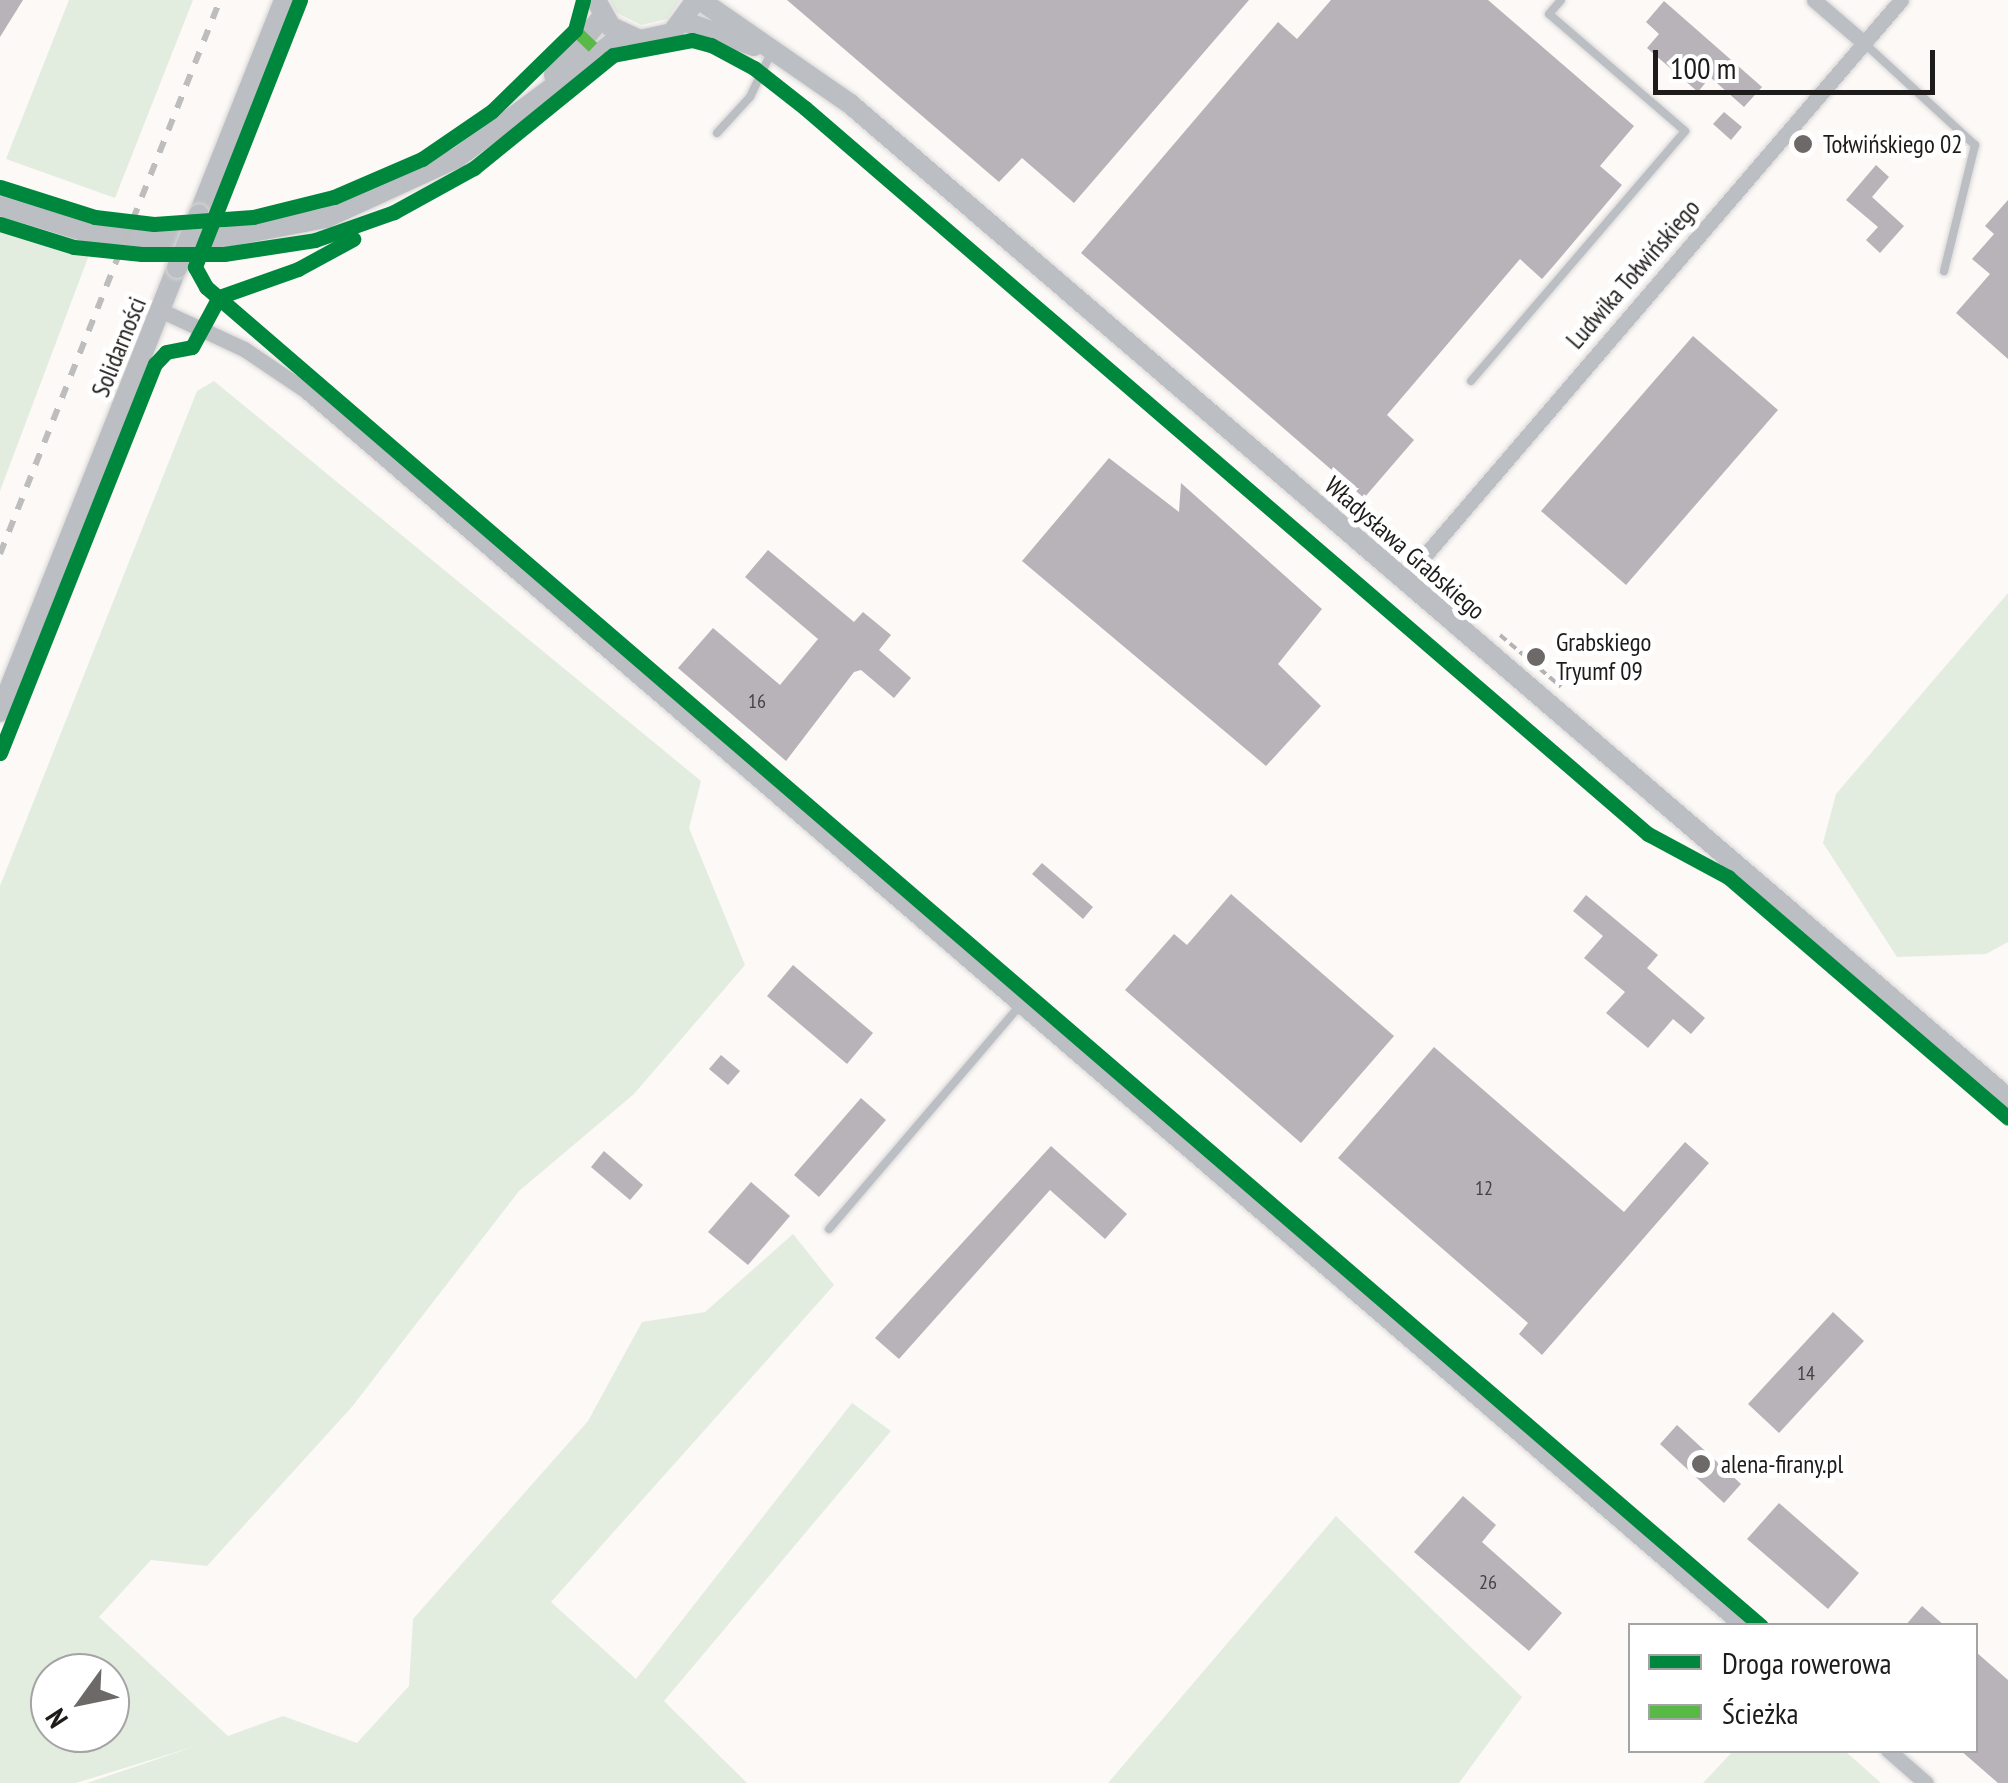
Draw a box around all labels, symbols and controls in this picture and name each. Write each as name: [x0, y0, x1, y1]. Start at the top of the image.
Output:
scale bar: [1658, 30, 1940, 92]
text: 100 m: [1670, 48, 1736, 87]
place label: Tołwińskiego 02: [1823, 129, 1962, 159]
marker: Tołwińskiego 02: [1792, 133, 1814, 155]
street label: Ludwika Tołwińskiego: [1560, 193, 1706, 355]
street label: Solidarności: [85, 293, 153, 401]
street label: Władysława Grabskiego: [1319, 470, 1491, 626]
place label: Grabskiego Tryumf 09: [1556, 628, 1651, 687]
marker: Grabskiego Tryumf 09: [1525, 646, 1547, 668]
house number: 16: [748, 689, 766, 713]
house number: 12: [1475, 1176, 1493, 1200]
house number: 14: [1797, 1361, 1815, 1385]
place label: alena-firany.pl: [1721, 1449, 1843, 1479]
marker: alena-firany.pl: [1690, 1453, 1712, 1475]
house number: 26: [1479, 1570, 1497, 1594]
legend: [1628, 1623, 1978, 1753]
text: Droga rowerowa: [1722, 1643, 1892, 1682]
north arrow: [30, 1653, 130, 1753]
text: Ścieżka: [1722, 1693, 1799, 1732]
text: N: [36, 1702, 76, 1735]

